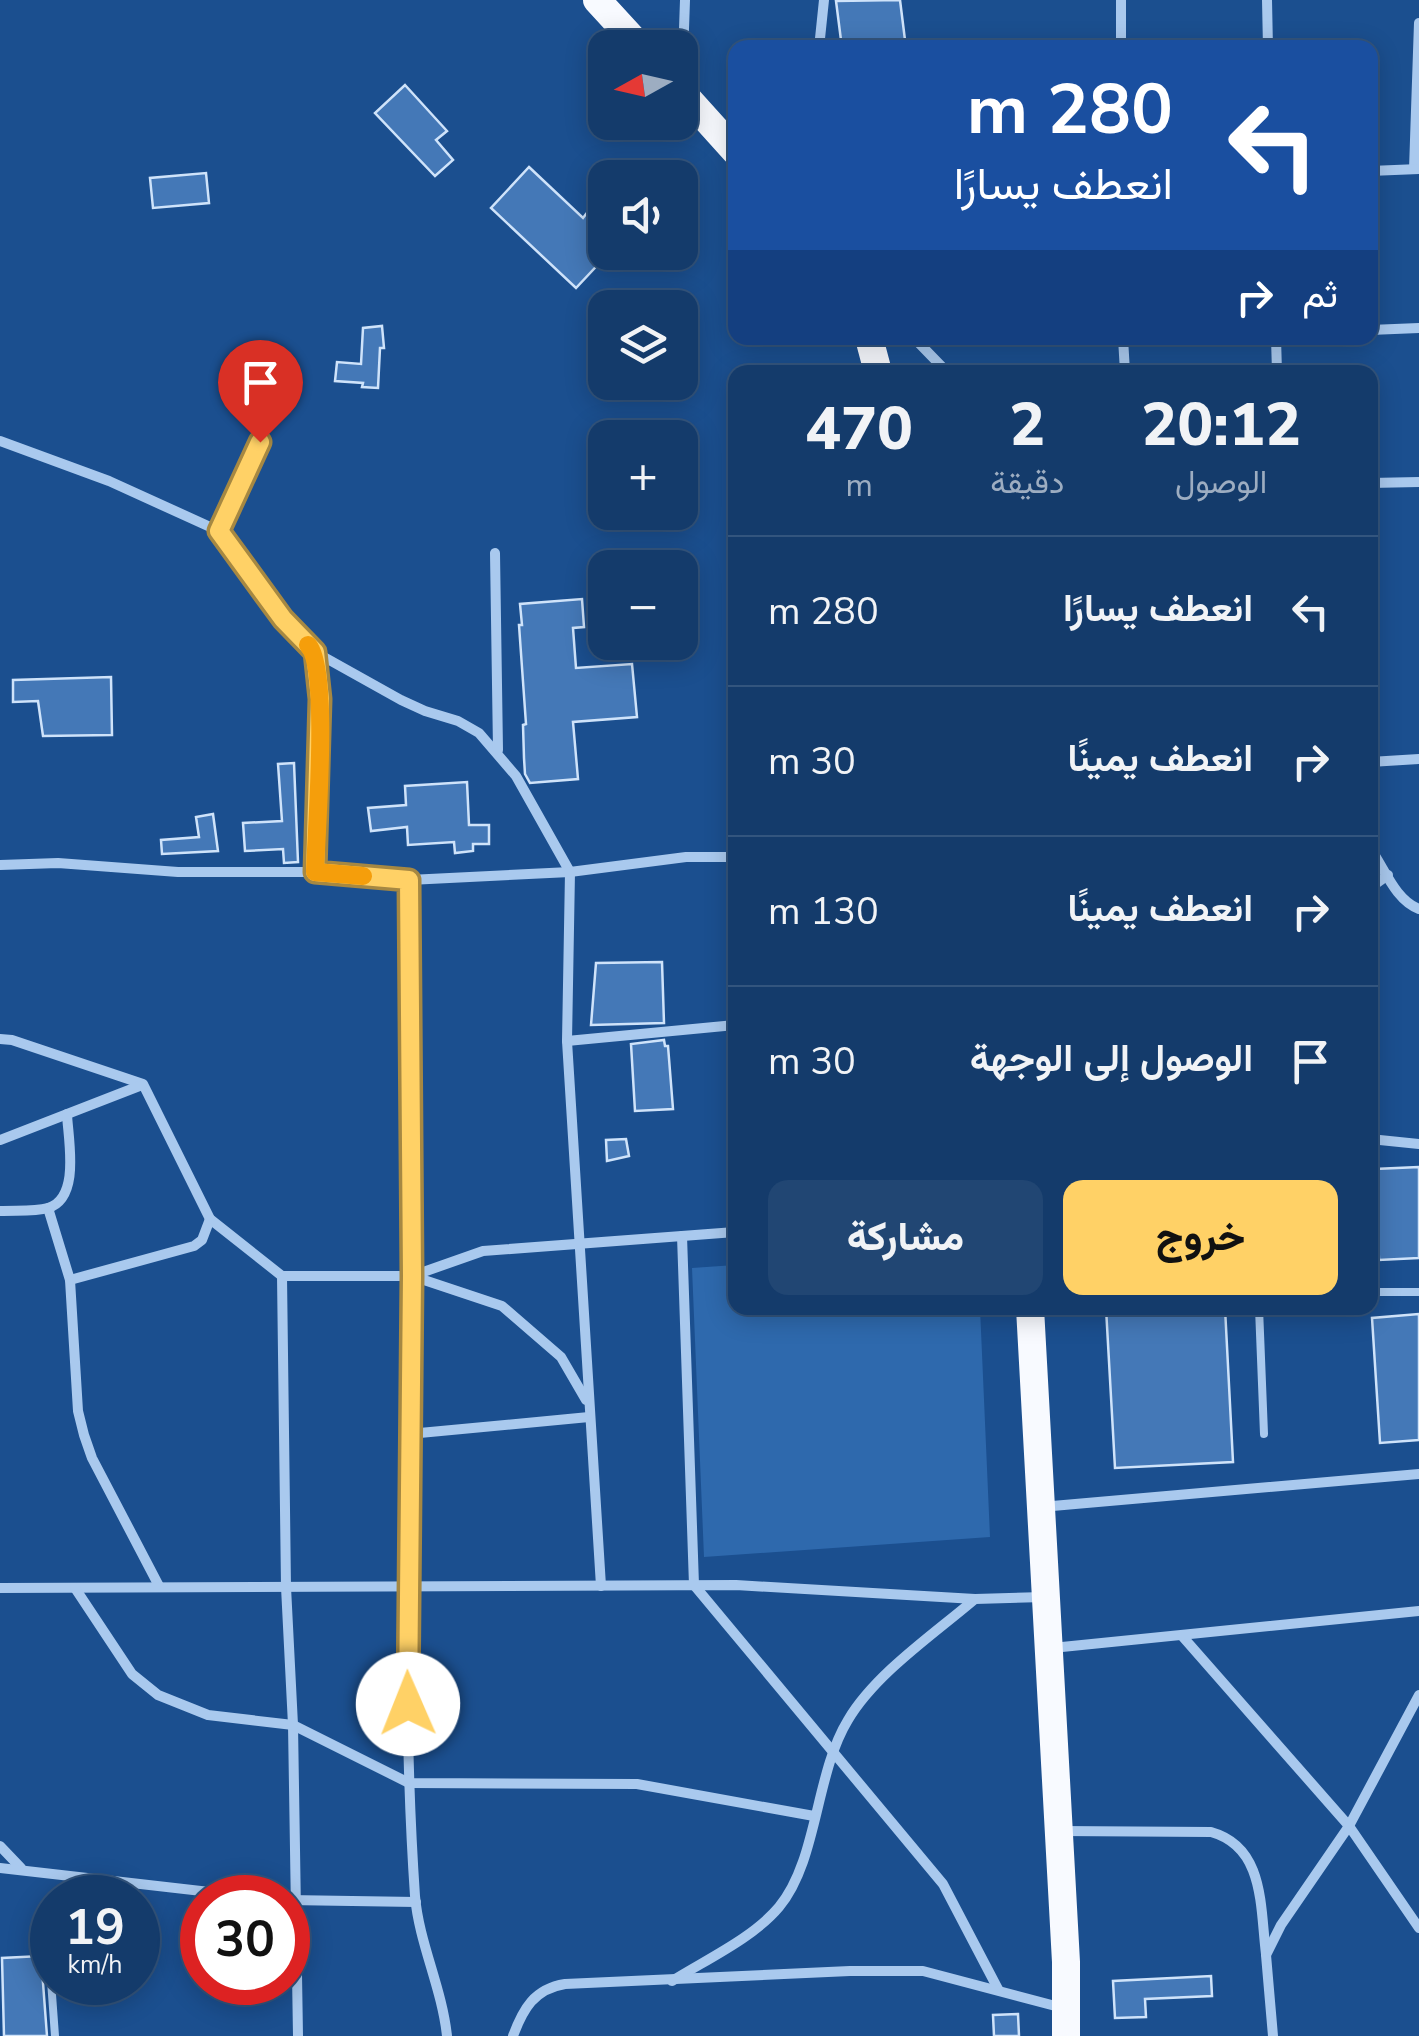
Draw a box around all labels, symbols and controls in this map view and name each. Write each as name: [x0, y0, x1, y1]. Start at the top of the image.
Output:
north arrow: [588, 30, 698, 140]
map controls: [588, 30, 698, 660]
text: 280 m: [967, 62, 1173, 158]
icon: left: [1208, 80, 1338, 210]
text: انعطف يسارًا: [954, 154, 1173, 215]
button: sound: [588, 160, 698, 270]
text: ثم: [1302, 269, 1338, 320]
icon: right: [1227, 270, 1282, 325]
button: layers: [588, 290, 698, 400]
pin: [218, 340, 303, 443]
icon: arrive: [233, 355, 288, 410]
text: 2: [1009, 384, 1045, 466]
text: 20:12: [1141, 384, 1301, 466]
text: 470: [805, 388, 913, 470]
button: +: [588, 420, 698, 530]
text: دقيقة: [990, 461, 1064, 504]
text: الوصول: [1175, 461, 1267, 504]
text: m: [845, 464, 873, 507]
button: −: [588, 550, 698, 660]
text: انعطف يسارًا: [1063, 583, 1253, 634]
icon: left: [1283, 584, 1338, 639]
text: 280 m: [768, 586, 879, 637]
text: انعطف يمينًا: [1068, 733, 1253, 784]
icon: right: [1283, 734, 1338, 789]
text: 30 m: [768, 736, 856, 787]
text: انعطف يمينًا: [1068, 883, 1253, 934]
icon: right: [1283, 884, 1338, 939]
text: 130 m: [768, 886, 879, 937]
text: الوصول إلى الوجهة: [970, 1033, 1253, 1084]
icon: arrive: [1283, 1034, 1338, 1089]
text: 30 m: [768, 1036, 856, 1087]
button: مشاركة: [768, 1180, 1043, 1295]
button: خروج: [1063, 1180, 1338, 1295]
position arrow: [356, 1652, 460, 1756]
speed limit sign: 30: [180, 1875, 310, 2005]
text: 19: [65, 1893, 125, 1962]
text: km/h: [67, 1948, 123, 1982]

